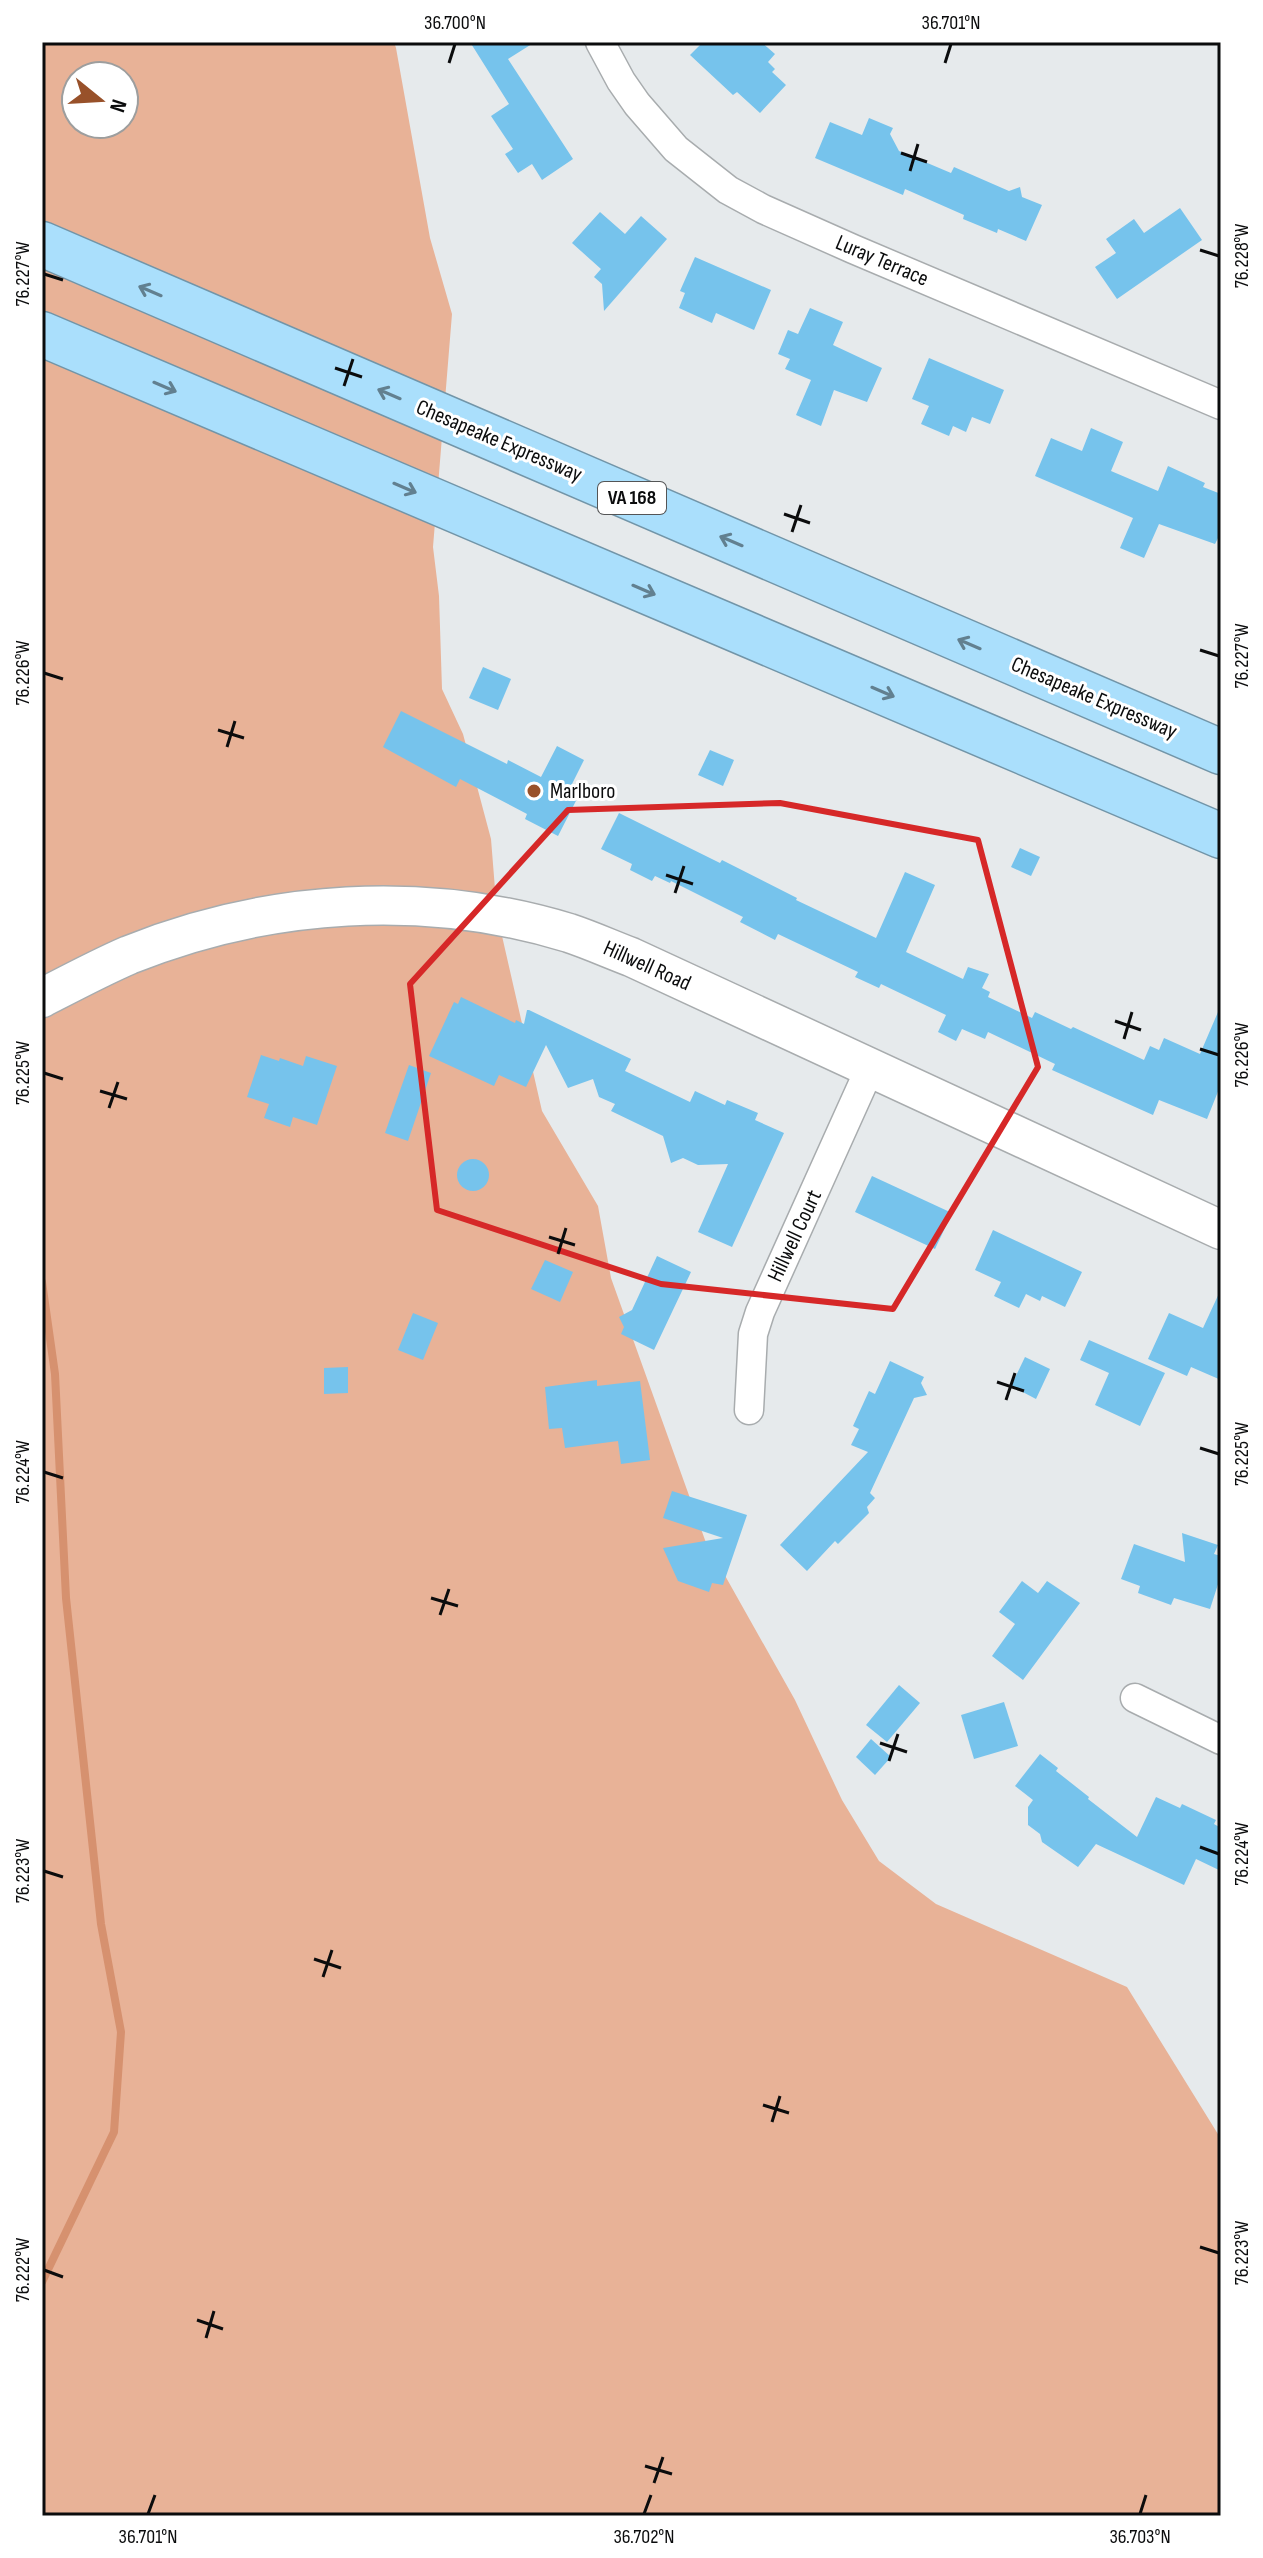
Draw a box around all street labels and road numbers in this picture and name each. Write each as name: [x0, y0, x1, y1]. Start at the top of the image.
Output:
street label: Luray Terrace: [832, 229, 932, 293]
street label: Chesapeake Expressway: [412, 394, 587, 488]
road number: VA 168: [598, 482, 666, 514]
street label: Chesapeake Expressway: [1007, 651, 1182, 745]
street label: Hillwell Road: [599, 935, 695, 997]
street label: Hillwell Court: [762, 1185, 828, 1286]

